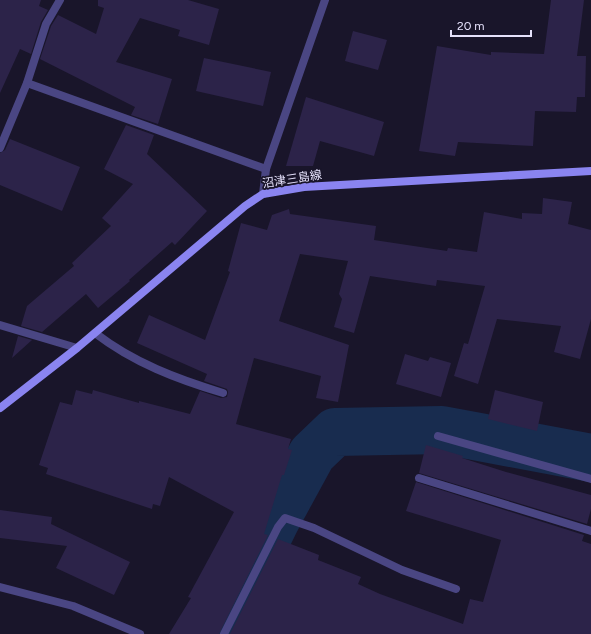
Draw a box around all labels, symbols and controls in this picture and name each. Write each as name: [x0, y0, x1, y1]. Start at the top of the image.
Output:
scale bar: [451, 12, 531, 38]
text: 20 m: [457, 19, 485, 33]
street label: 沼津三島線: [261, 167, 323, 191]

